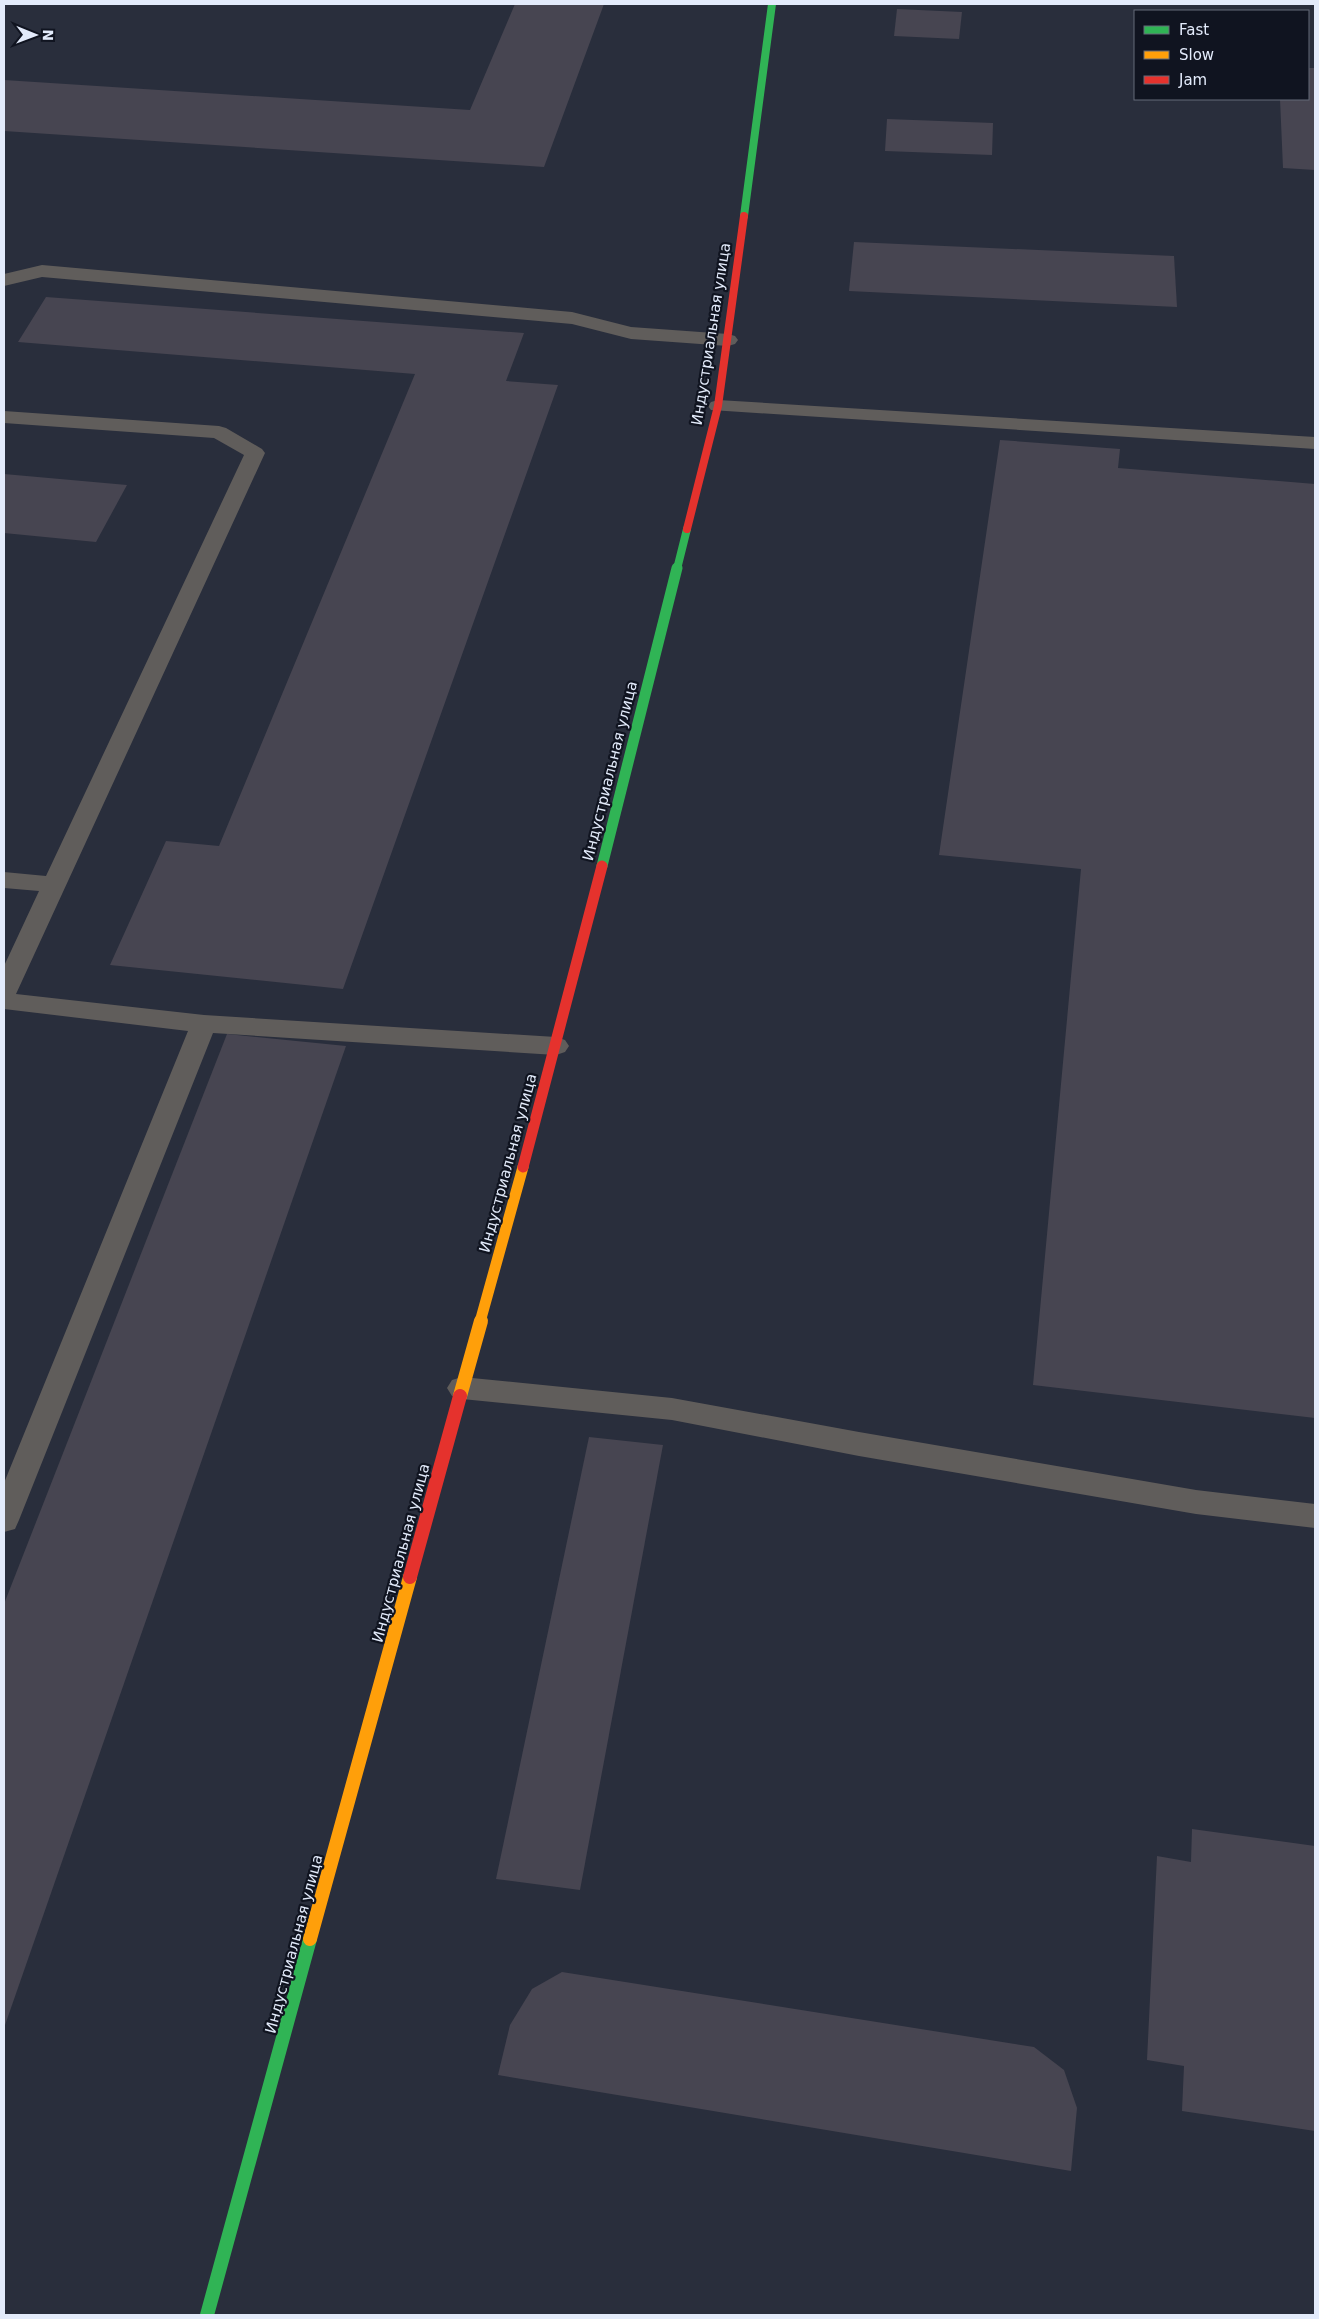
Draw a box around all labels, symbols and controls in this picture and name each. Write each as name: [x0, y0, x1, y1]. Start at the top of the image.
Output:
north arrow: [10, 10, 60, 60]
legend: [1134, 10, 1309, 100]
text: Fast: [1179, 21, 1209, 39]
text: N: [40, 29, 56, 41]
text: Slow: [1179, 46, 1214, 64]
text: Jam: [1178, 71, 1207, 89]
street label: Индустриальная улица: [688, 241, 734, 427]
street label: Индустриальная улица: [579, 679, 641, 863]
street label: Индустриальная улица: [475, 1072, 541, 1254]
street label: Индустриальная улица: [368, 1462, 434, 1644]
street label: Индустриальная улица: [261, 1853, 327, 2035]

